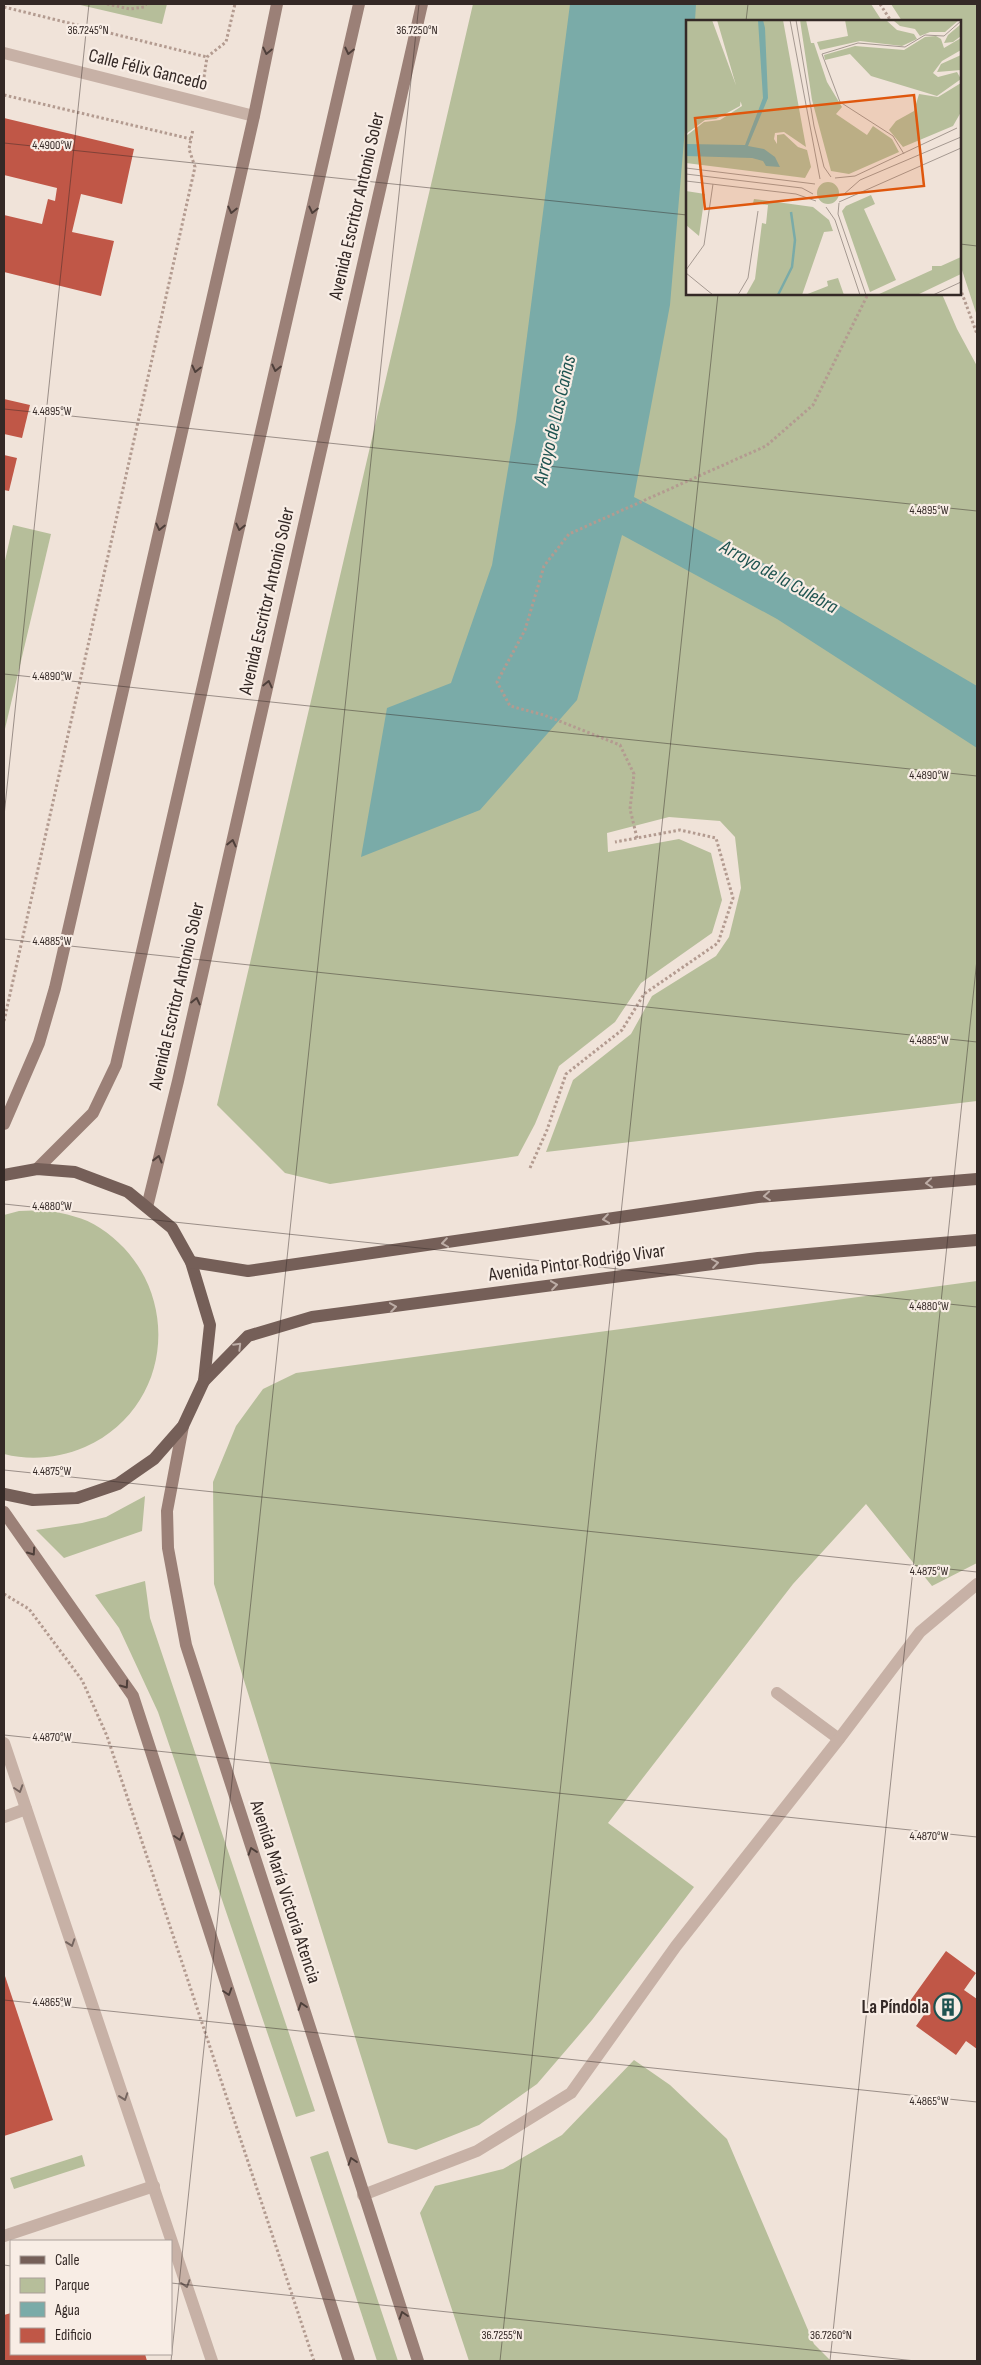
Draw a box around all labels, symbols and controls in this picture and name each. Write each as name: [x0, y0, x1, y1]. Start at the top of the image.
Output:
inset map: [686, 20, 961, 295]
text: 36.7245°N: [67, 23, 109, 38]
text: 36.7250°N: [396, 23, 438, 38]
street label: Calle Félix Gancedo: [86, 44, 210, 96]
one-way arrow: [263, 47, 273, 56]
one-way arrow: [344, 47, 355, 56]
street label: Avenida Escritor Antonio Soler: [324, 110, 390, 303]
text: 4.4900°W: [32, 138, 72, 153]
one-way arrow: [308, 205, 318, 214]
one-way arrow: [227, 206, 238, 215]
water label: Arroyo de Las Cañas: [528, 353, 582, 488]
one-way arrow: [191, 364, 202, 373]
one-way arrow: [271, 364, 282, 373]
text: 4.4895°W: [32, 404, 72, 419]
text: 4.4895°W: [909, 503, 949, 518]
street label: Avenida Escritor Antonio Soler: [234, 505, 300, 698]
one-way arrow: [235, 522, 246, 531]
one-way arrow: [155, 523, 166, 531]
water label: Arroyo de la Culebra: [715, 534, 842, 619]
text: 4.4890°W: [32, 669, 72, 684]
one-way arrow: [262, 680, 273, 689]
text: 4.4890°W: [909, 768, 949, 783]
one-way arrow: [226, 838, 237, 847]
street label: Avenida Escritor Antonio Soler: [144, 900, 210, 1093]
text: 4.4885°W: [32, 934, 72, 949]
one-way arrow: [190, 997, 201, 1006]
text: 4.4885°W: [909, 1033, 949, 1048]
one-way arrow: [152, 1155, 163, 1164]
one-way arrow: [924, 1177, 932, 1188]
one-way arrow: [762, 1191, 770, 1202]
text: 4.4880°W: [32, 1199, 72, 1214]
one-way arrow: [602, 1214, 610, 1224]
one-way arrow: [441, 1237, 449, 1248]
street label: Avenida Pintor Rodrigo Vivar: [486, 1239, 667, 1287]
one-way arrow: [711, 1259, 720, 1269]
one-way arrow: [551, 1280, 559, 1291]
text: 4.4880°W: [909, 1299, 949, 1314]
one-way arrow: [389, 1302, 398, 1312]
one-way arrow: [233, 1343, 242, 1352]
text: 4.4875°W: [33, 1464, 71, 1479]
one-way arrow: [26, 1546, 35, 1555]
text: 4.4875°W: [910, 1564, 948, 1579]
one-way arrow: [119, 1679, 128, 1688]
text: 4.4870°W: [32, 1730, 72, 1745]
one-way arrow: [14, 1785, 24, 1793]
street label: Avenida María Victoria Atencia: [244, 1797, 325, 1986]
text: 4.4870°W: [909, 1829, 949, 1844]
one-way arrow: [173, 1833, 183, 1841]
one-way arrow: [248, 1848, 258, 1856]
one-way arrow: [66, 1938, 76, 1947]
one-way arrow: [223, 1987, 233, 1996]
building icon: La Píndola: [933, 1992, 963, 2022]
text: 4.4865°W: [32, 1995, 72, 2010]
place label: La Píndola: [862, 1996, 929, 2019]
one-way arrow: [298, 2002, 308, 2011]
one-way arrow: [118, 2092, 128, 2101]
text: 4.4865°W: [909, 2094, 949, 2109]
one-way arrow: [347, 2157, 357, 2165]
legend: [10, 2240, 172, 2355]
text: Calle: [55, 2251, 79, 2270]
text: Parque: [55, 2276, 90, 2295]
one-way arrow: [181, 2280, 191, 2288]
text: Agua: [54, 2301, 80, 2320]
one-way arrow: [398, 2311, 408, 2320]
text: Edificio: [55, 2326, 92, 2345]
text: 36.7255°N: [482, 2328, 522, 2343]
text: 36.7260°N: [810, 2328, 852, 2343]

